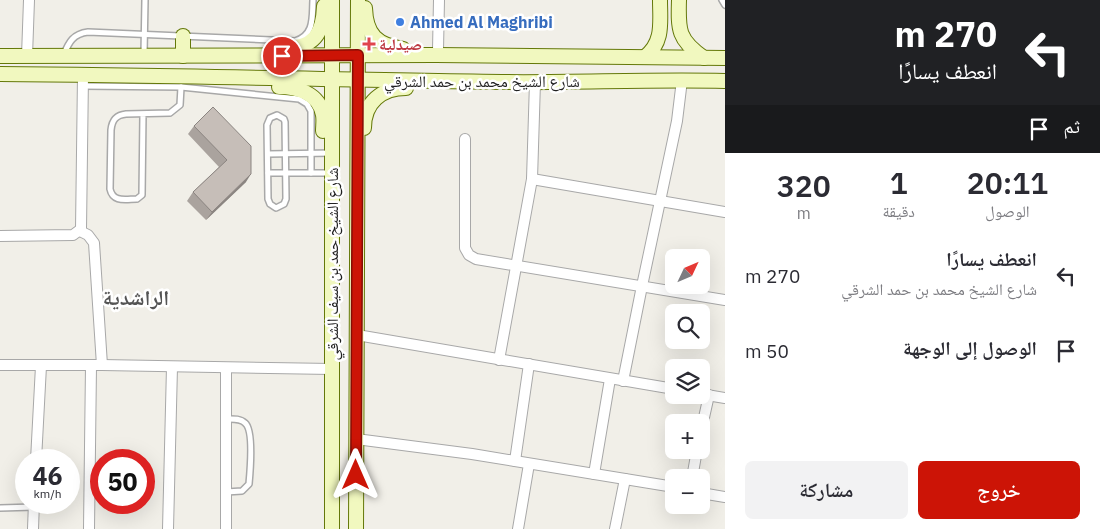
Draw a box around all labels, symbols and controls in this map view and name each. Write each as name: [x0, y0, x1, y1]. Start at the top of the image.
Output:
text: 270 m: [894, 11, 997, 57]
place label: Ahmed Al Maghribi: [410, 12, 553, 32]
marker: Ahmed Al Maghribi: [394, 16, 406, 28]
icon: left: [1015, 20, 1080, 85]
place label: صيدلية: [379, 34, 422, 54]
pin: [261, 35, 303, 77]
marker: صيدلية: [363, 38, 375, 50]
icon: arrive: [268, 42, 296, 70]
text: انعطف يسارًا: [898, 56, 997, 85]
street label: شارع الشيخ محمد بن حمد الشرقي: [384, 71, 580, 94]
text: ثم: [1063, 114, 1080, 138]
icon: arrive: [1025, 115, 1053, 143]
text: 1: [890, 163, 908, 202]
text: 20:11: [967, 163, 1048, 202]
text: 320: [777, 166, 831, 205]
street label: شارع الشيخ حمد بن سيف الشرقي: [322, 168, 345, 361]
text: دقيقة: [882, 201, 915, 221]
text: الوصول: [985, 201, 1030, 221]
text: m: [797, 203, 811, 223]
text: انعطف يسارًا: [946, 247, 1037, 271]
north arrow: [665, 249, 710, 294]
map controls: [665, 249, 710, 514]
icon: left: [1052, 262, 1080, 290]
text: 270 m: [745, 264, 800, 288]
text: شارع الشيخ محمد بن حمد الشرقي: [841, 279, 1037, 299]
district label: الراشدية: [103, 283, 169, 311]
button: search: [665, 304, 710, 349]
text: الوصول إلى الوجهة: [903, 336, 1037, 360]
icon: arrive: [1052, 337, 1080, 365]
text: 50 m: [745, 339, 789, 363]
button: layers: [665, 359, 710, 404]
button: +: [665, 414, 710, 459]
position arrow: [329, 448, 381, 500]
speed limit sign: 50: [90, 449, 155, 514]
text: 46: [32, 459, 63, 492]
button: مشاركة: [745, 461, 908, 519]
button: خروج: [918, 461, 1080, 519]
button: −: [665, 469, 710, 514]
text: km/h: [33, 486, 62, 501]

